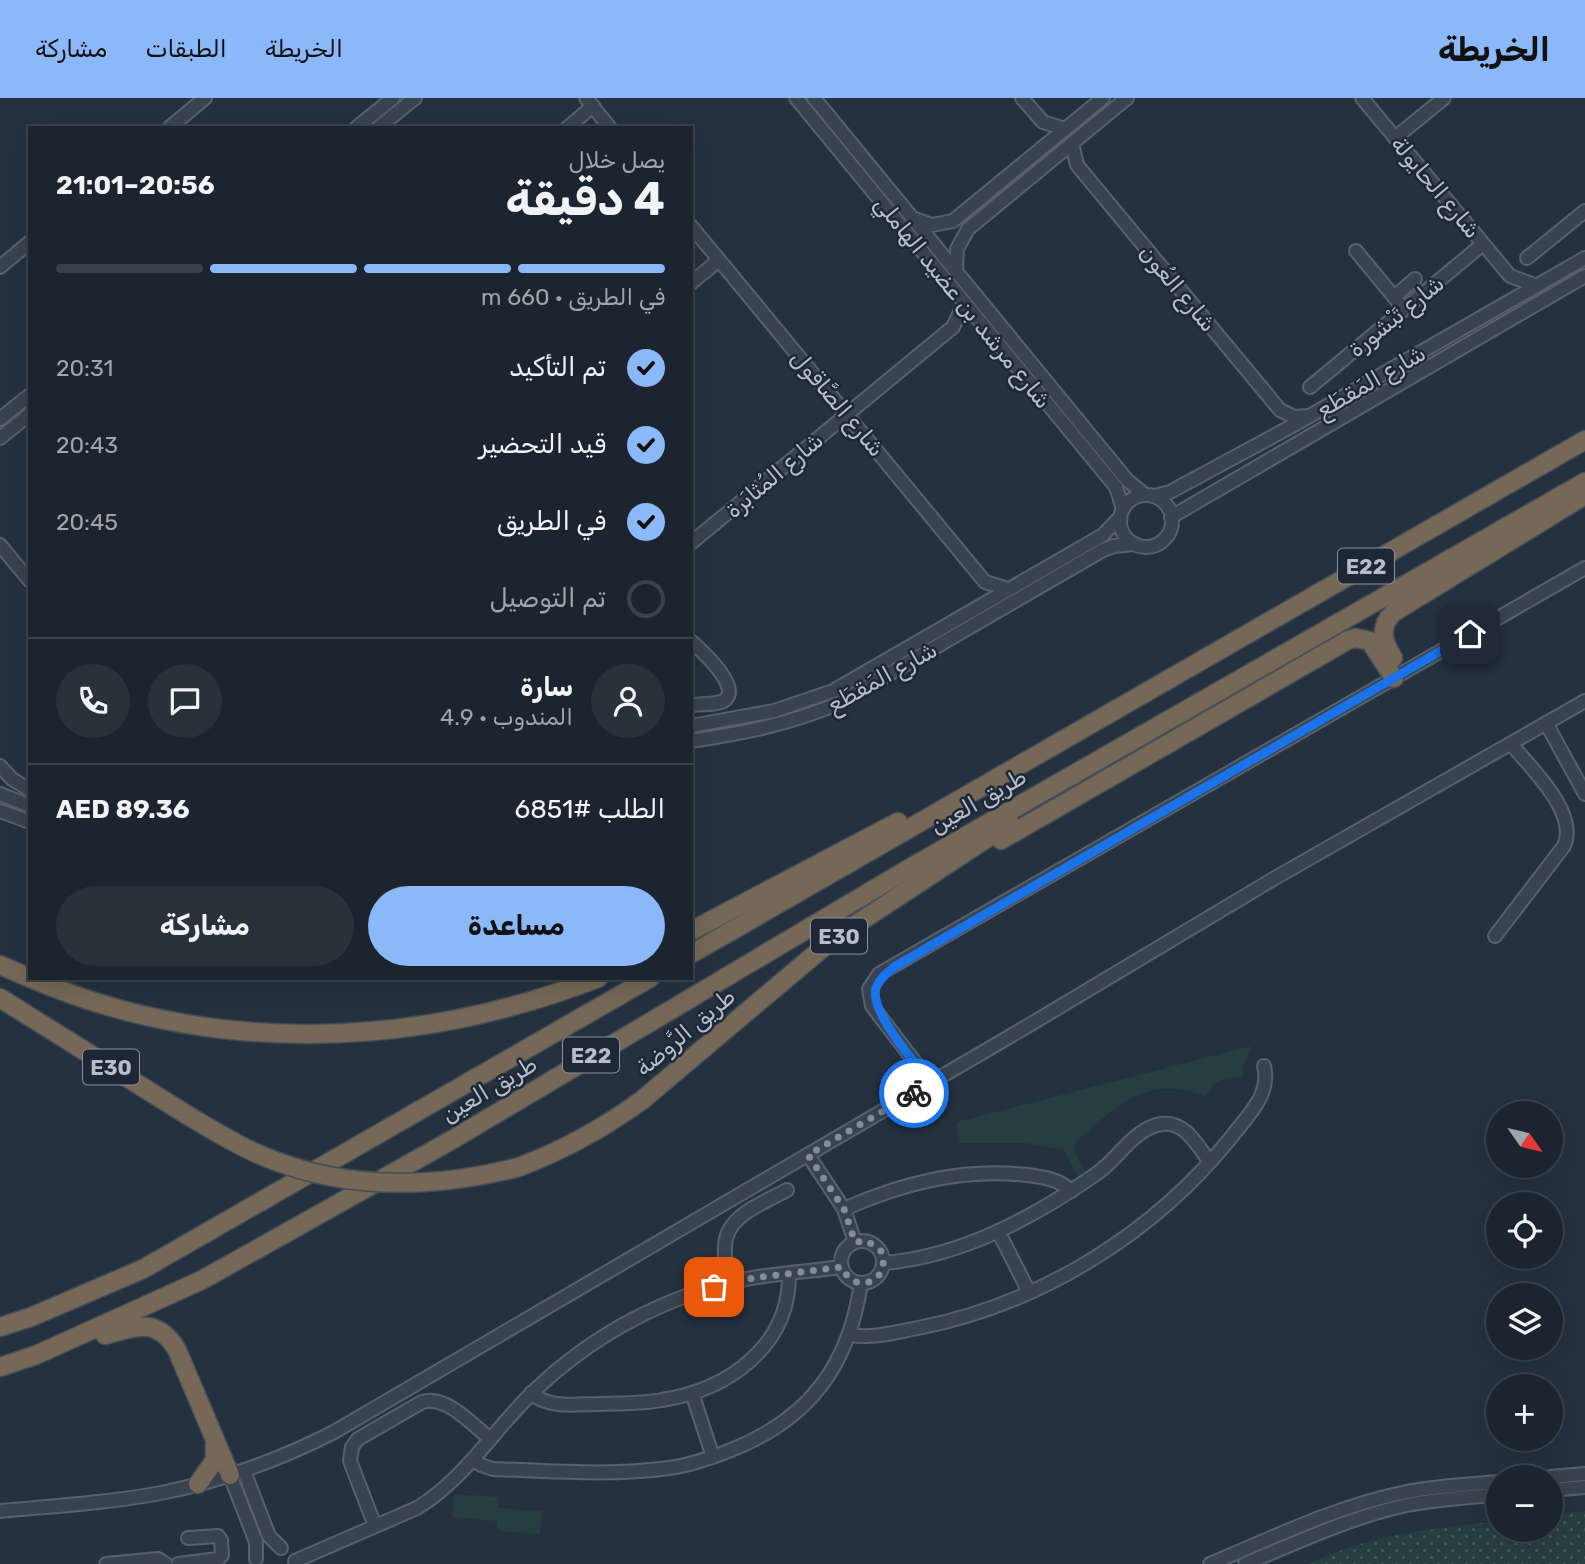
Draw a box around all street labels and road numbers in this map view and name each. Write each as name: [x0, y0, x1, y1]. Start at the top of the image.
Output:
street label: شارع الحايولة: [1384, 130, 1487, 245]
street label: شارع مرشد بن عضيد الهاملي: [866, 190, 1058, 416]
street label: شارع العُون: [1132, 239, 1223, 339]
street label: شارع تَبْشورة: [1342, 269, 1451, 365]
street label: شارع المَقطَع: [1312, 339, 1432, 426]
street label: شارع الصَّاقول: [784, 344, 891, 463]
street label: شارع المُثابَرة: [719, 426, 830, 526]
road number: E22: [1338, 548, 1394, 584]
street label: شارع المَقطَع: [822, 635, 943, 721]
street label: طريق العين: [925, 762, 1031, 840]
road number: E30: [811, 918, 867, 954]
street label: طريق الرَّوضة: [629, 982, 741, 1082]
road number: E22: [563, 1038, 619, 1072]
road number: E30: [83, 1049, 139, 1084]
street label: طريق العين: [436, 1050, 542, 1128]

